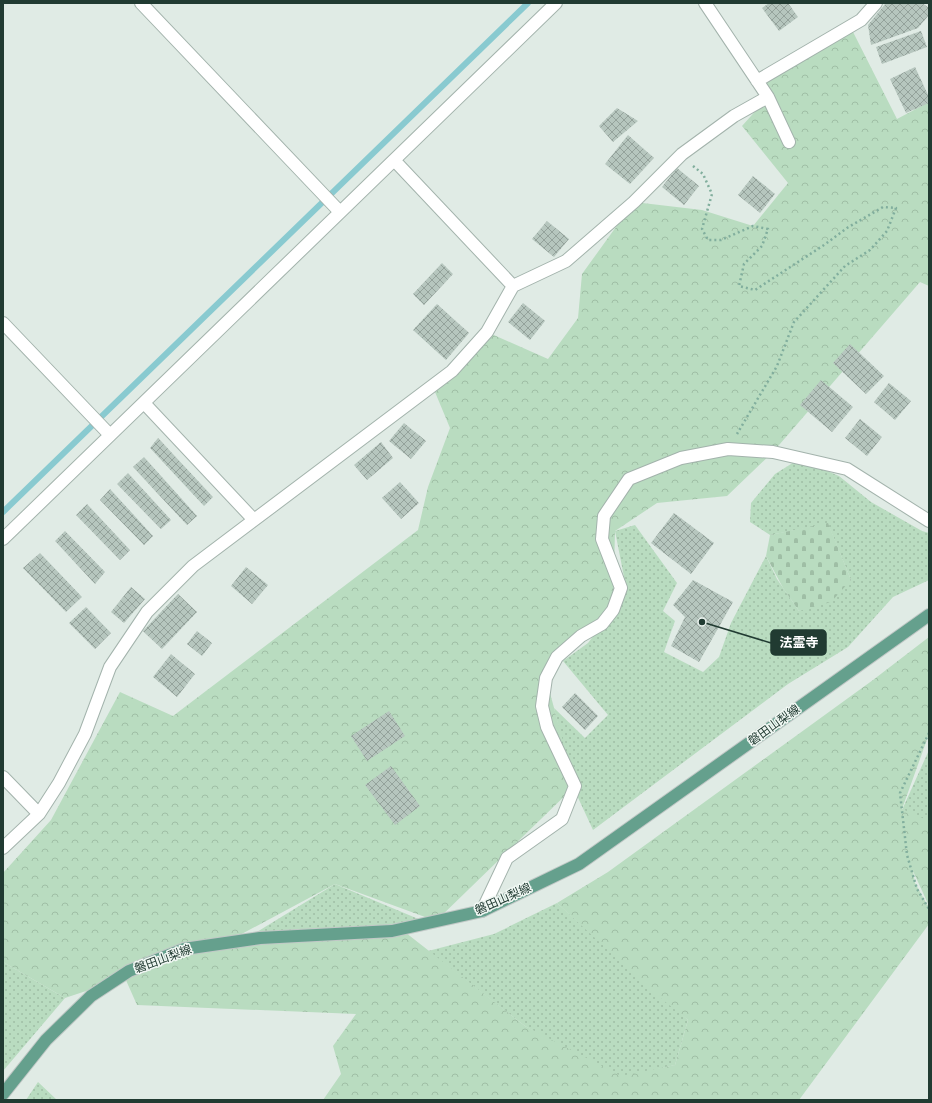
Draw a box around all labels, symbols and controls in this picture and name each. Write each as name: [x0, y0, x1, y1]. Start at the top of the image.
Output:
callout: 法霊寺: [771, 630, 826, 655]
text: 法霊寺: [779, 636, 819, 652]
street label: 磐田山梨線: [746, 702, 804, 750]
street label: 磐田山梨線: [473, 880, 534, 919]
street label: 磐田山梨線: [132, 942, 194, 978]

